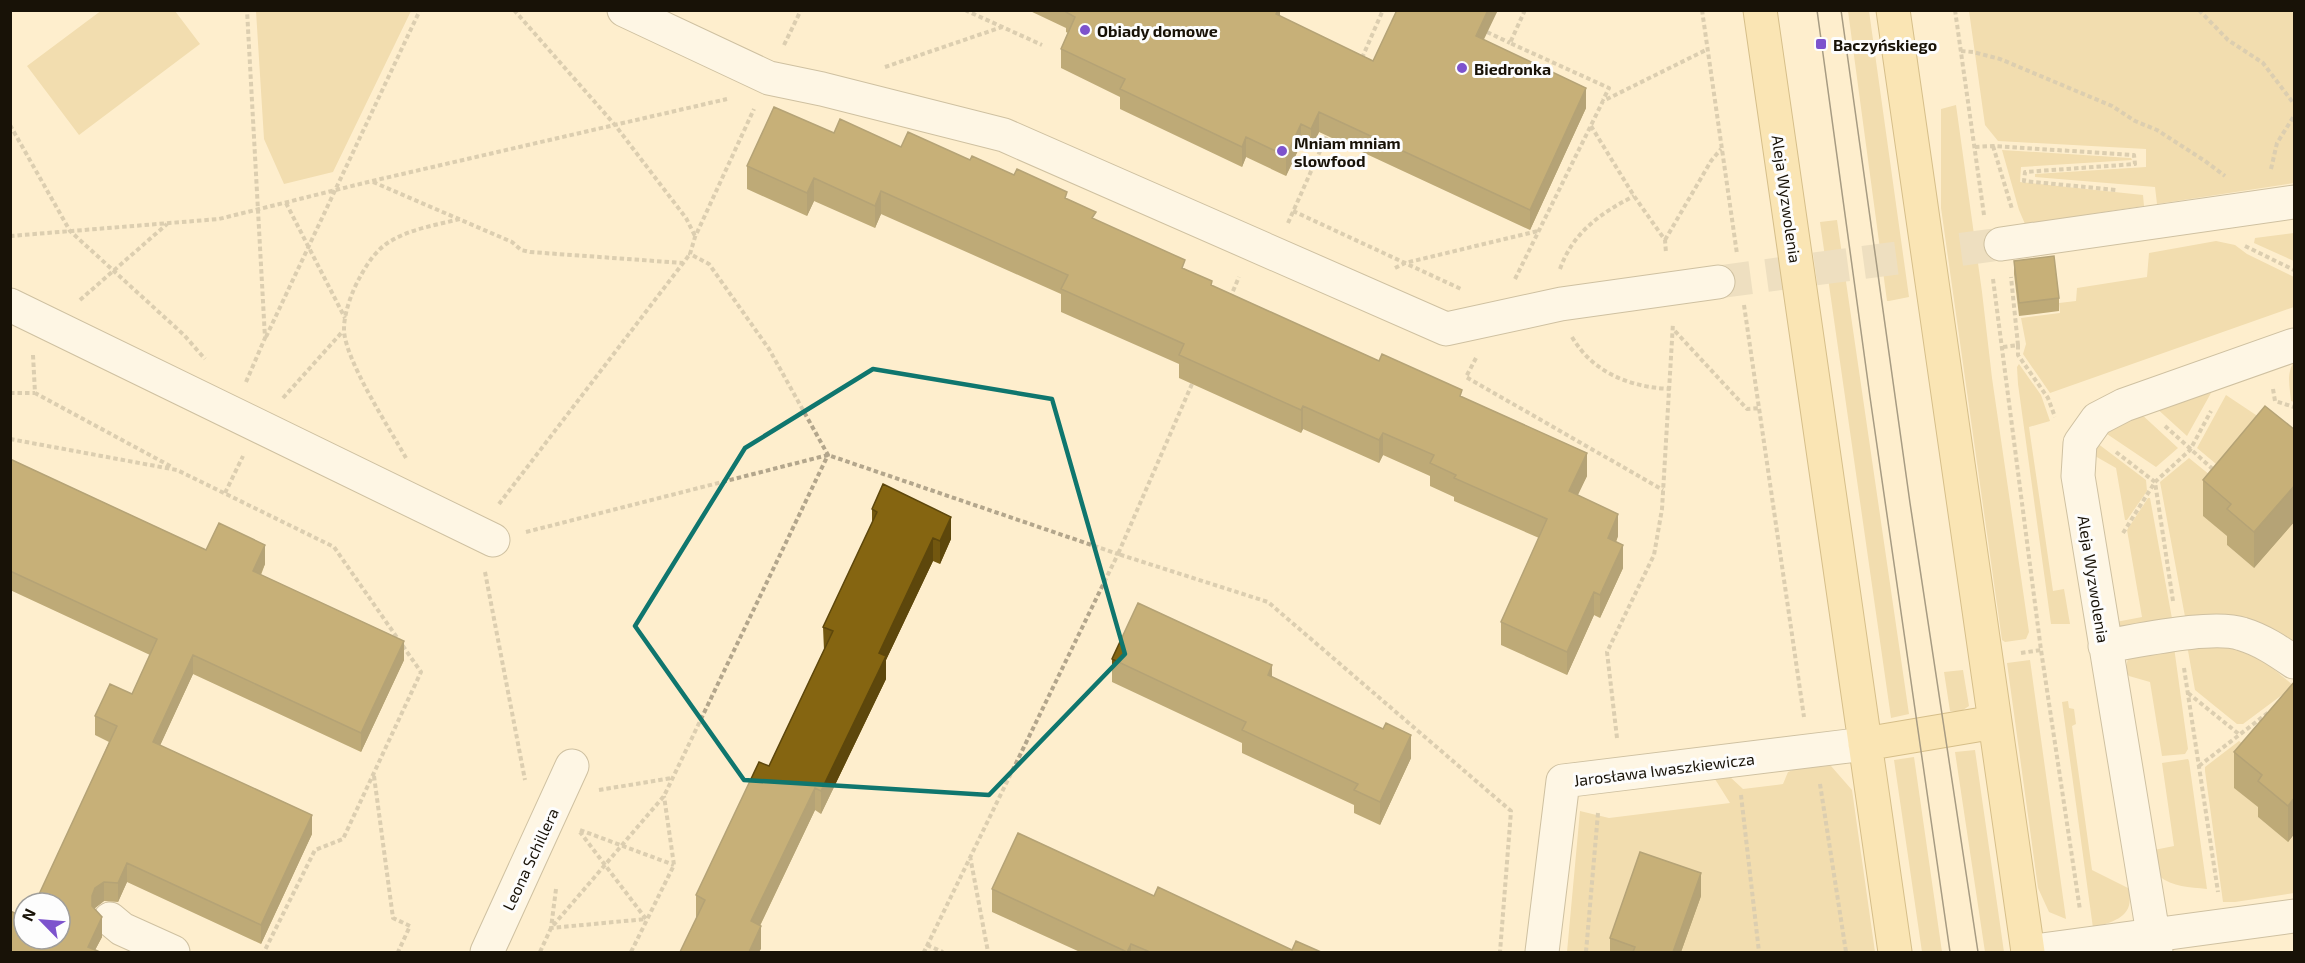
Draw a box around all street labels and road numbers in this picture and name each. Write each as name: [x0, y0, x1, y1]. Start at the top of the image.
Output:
street label: Aleja Wyzwolenia: [1768, 134, 1805, 264]
street label: Aleja Wyzwolenia: [2074, 514, 2113, 644]
street label: Jarosława Iwaszkiewicza: [1572, 748, 1756, 790]
street label: Leona Schillera: [498, 805, 562, 913]

